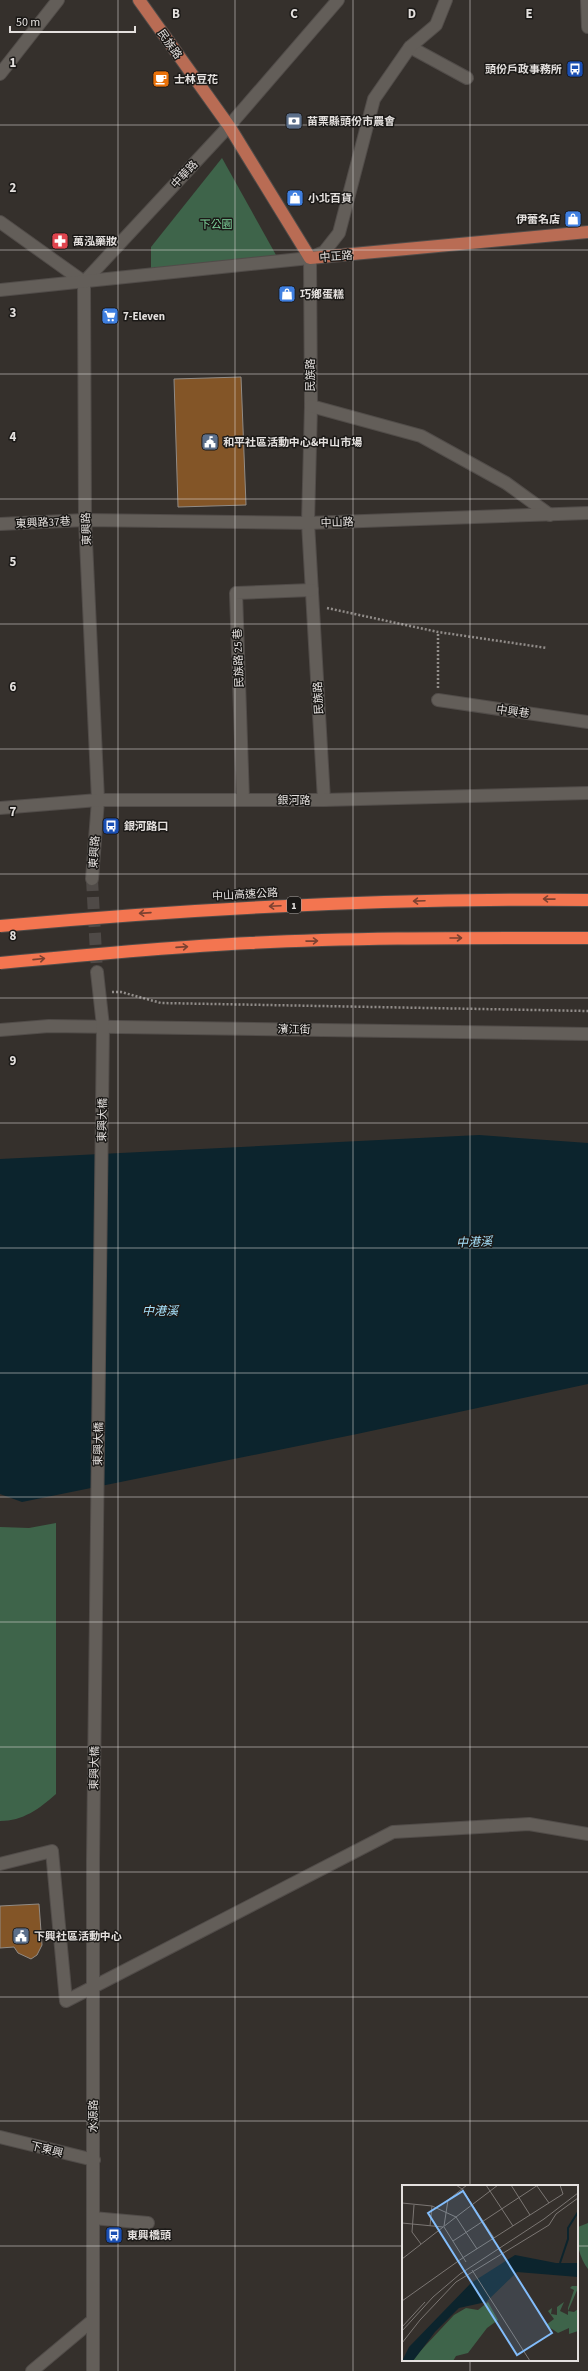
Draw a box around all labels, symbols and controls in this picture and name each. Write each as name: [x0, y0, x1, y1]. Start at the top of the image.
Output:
text: B: [172, 5, 180, 23]
text: C: [290, 5, 298, 23]
text: D: [408, 5, 416, 23]
text: E: [525, 5, 533, 23]
scale bar: [10, 8, 135, 34]
text: 50 m: [16, 14, 40, 31]
street label: 民族路: [154, 26, 185, 62]
text: 1: [10, 54, 17, 72]
bus stop icon: 頭份戶政事務所: [565, 59, 585, 79]
place label: 頭份戶政事務所: [485, 62, 562, 77]
cafe icon: 士林豆花: [151, 69, 171, 89]
place label: 士林豆花: [174, 72, 218, 87]
bank icon: 苗栗縣頭份市農會: [284, 111, 304, 131]
place label: 苗栗縣頭份市農會: [307, 114, 395, 129]
street label: 中華路: [168, 157, 201, 192]
text: 2: [10, 179, 17, 197]
shop icon: 小北百貨: [285, 188, 305, 208]
place label: 小北百貨: [308, 191, 352, 206]
shop icon: 伊蕾名店: [563, 209, 583, 229]
place label: 伊蕾名店: [516, 212, 560, 227]
park label: 下公園: [200, 217, 233, 232]
pharmacy icon: 萬泓藥妝: [50, 231, 70, 251]
place label: 萬泓藥妝: [73, 234, 117, 249]
street label: 中正路: [319, 248, 353, 265]
shop icon: 巧鄉蛋糕: [277, 284, 297, 304]
place label: 巧鄉蛋糕: [300, 287, 344, 302]
text: 3: [10, 304, 17, 322]
supermarket icon: 7-Eleven: [100, 306, 120, 326]
place label: 7-Eleven: [123, 309, 165, 324]
street label: 民族路: [303, 359, 318, 392]
text: 4: [10, 428, 17, 446]
public building icon: 和平社區活動中心&中山市場: [200, 432, 220, 452]
place label: 和平社區活動中心&中山市場: [223, 435, 362, 450]
street label: 東興路: [78, 512, 95, 546]
street label: 東興路37巷: [15, 514, 71, 531]
street label: 中山路: [320, 514, 354, 531]
text: 5: [10, 553, 17, 571]
street label: 民族路 25 巷: [230, 628, 247, 688]
text: 6: [10, 678, 17, 696]
street label: 民族路: [310, 681, 327, 715]
street label: 中興巷: [496, 702, 530, 721]
street label: 銀河路: [278, 793, 311, 808]
text: 7: [10, 803, 17, 821]
bus stop icon: 銀河路口: [101, 816, 121, 836]
place label: 銀河路口: [124, 819, 168, 834]
street label: 東興路: [86, 835, 103, 869]
street label: 中山高速公路: [212, 885, 278, 904]
one-way arrow: [543, 896, 556, 903]
road number: 1: [287, 897, 301, 913]
one-way arrow: [413, 897, 426, 904]
one-way arrow: [269, 902, 282, 910]
one-way arrow: [139, 910, 152, 917]
text: 8: [10, 927, 17, 945]
one-way arrow: [449, 934, 462, 942]
one-way arrow: [305, 937, 318, 945]
one-way arrow: [175, 944, 188, 951]
one-way arrow: [32, 955, 45, 963]
street label: 濱江街: [277, 1022, 311, 1037]
text: 9: [10, 1052, 17, 1070]
street label: 東興大橋: [95, 1098, 110, 1142]
water label: 中港溪: [456, 1233, 494, 1252]
water label: 中港溪: [142, 1303, 180, 1320]
street label: 東興大橋: [91, 1422, 106, 1466]
street label: 東興大橋: [87, 1746, 102, 1790]
public building icon: 下興社區活動中心: [11, 1926, 31, 1946]
place label: 下興社區活動中心: [34, 1929, 122, 1944]
street label: 水源路: [86, 2100, 101, 2133]
street label: 下東興: [29, 2138, 65, 2161]
inset map: [402, 2185, 578, 2361]
bus stop icon: 東興橋頭: [104, 2225, 124, 2245]
place label: 東興橋頭: [127, 2228, 171, 2243]

